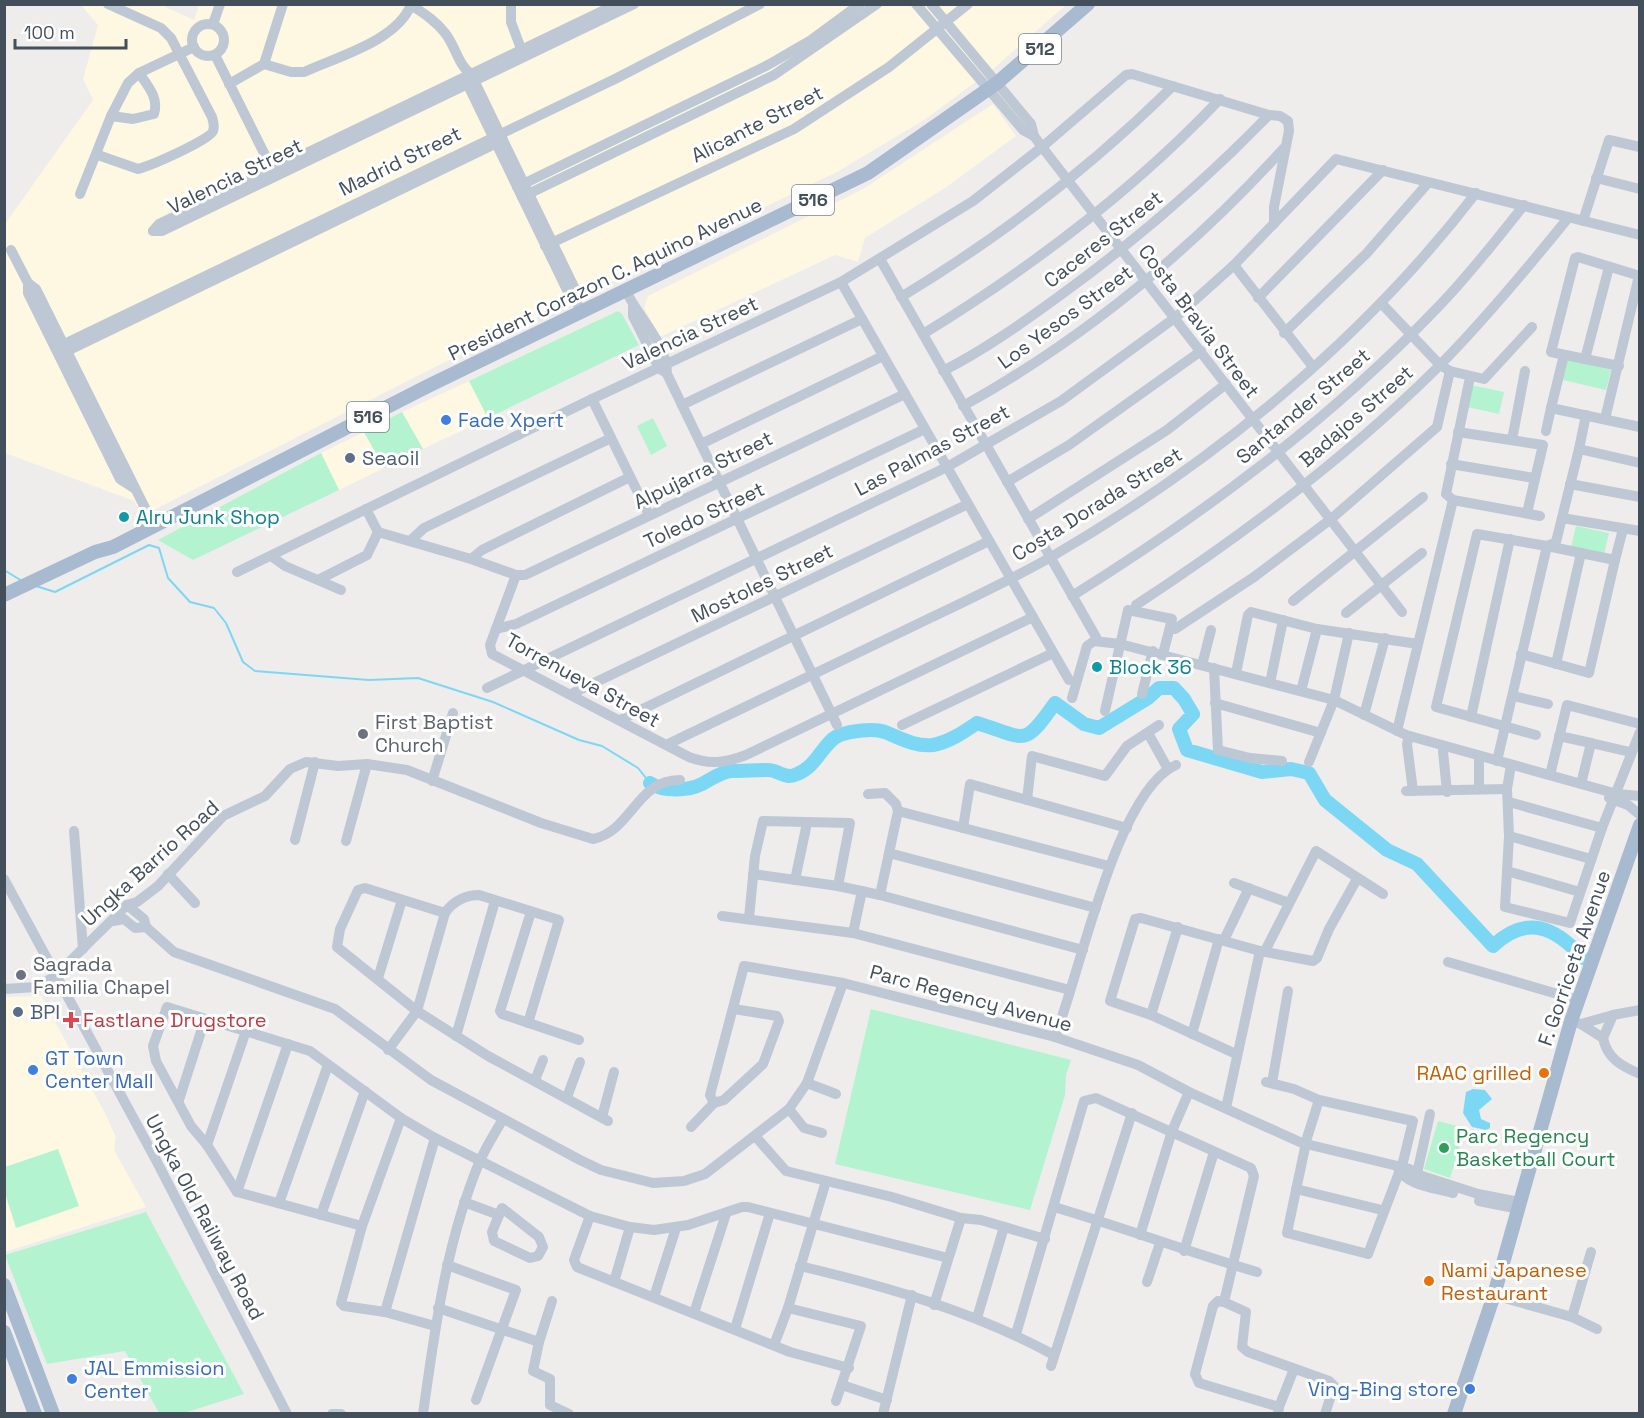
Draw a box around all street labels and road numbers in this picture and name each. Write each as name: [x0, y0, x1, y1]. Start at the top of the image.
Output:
road number: 512: [1019, 34, 1061, 64]
street label: Alicante Street: [687, 80, 827, 168]
street label: Madrid Street: [335, 120, 465, 202]
street label: Valencia Street: [163, 132, 307, 220]
road number: 516: [792, 185, 834, 215]
street label: Caceres Street: [1038, 185, 1168, 293]
street label: President Corazon C. Aquino Avenue: [444, 191, 766, 367]
street label: Costa Bravia Street: [1133, 239, 1265, 403]
street label: Los Yesos Street: [992, 259, 1138, 375]
street label: Valencia Street: [618, 290, 762, 376]
street label: Santander Street: [1231, 342, 1375, 470]
street label: Badajos Street: [1294, 359, 1418, 473]
street label: Las Palmas Street: [850, 398, 1014, 502]
road number: 516: [347, 402, 389, 432]
street label: Alpujarra Street: [629, 425, 777, 515]
street label: Costa Dorada Street: [1007, 441, 1187, 567]
street label: Toledo Street: [639, 476, 769, 554]
street label: Mostoles Street: [687, 537, 837, 629]
street label: Torrenueva Street: [501, 627, 665, 733]
street label: Ungka Barrio Road: [76, 794, 224, 932]
street label: F. Gorriceta Avenue: [1532, 867, 1616, 1049]
street label: Parc Regency Avenue: [867, 958, 1075, 1038]
street label: Ungka Old Railway Road: [140, 1110, 270, 1324]

